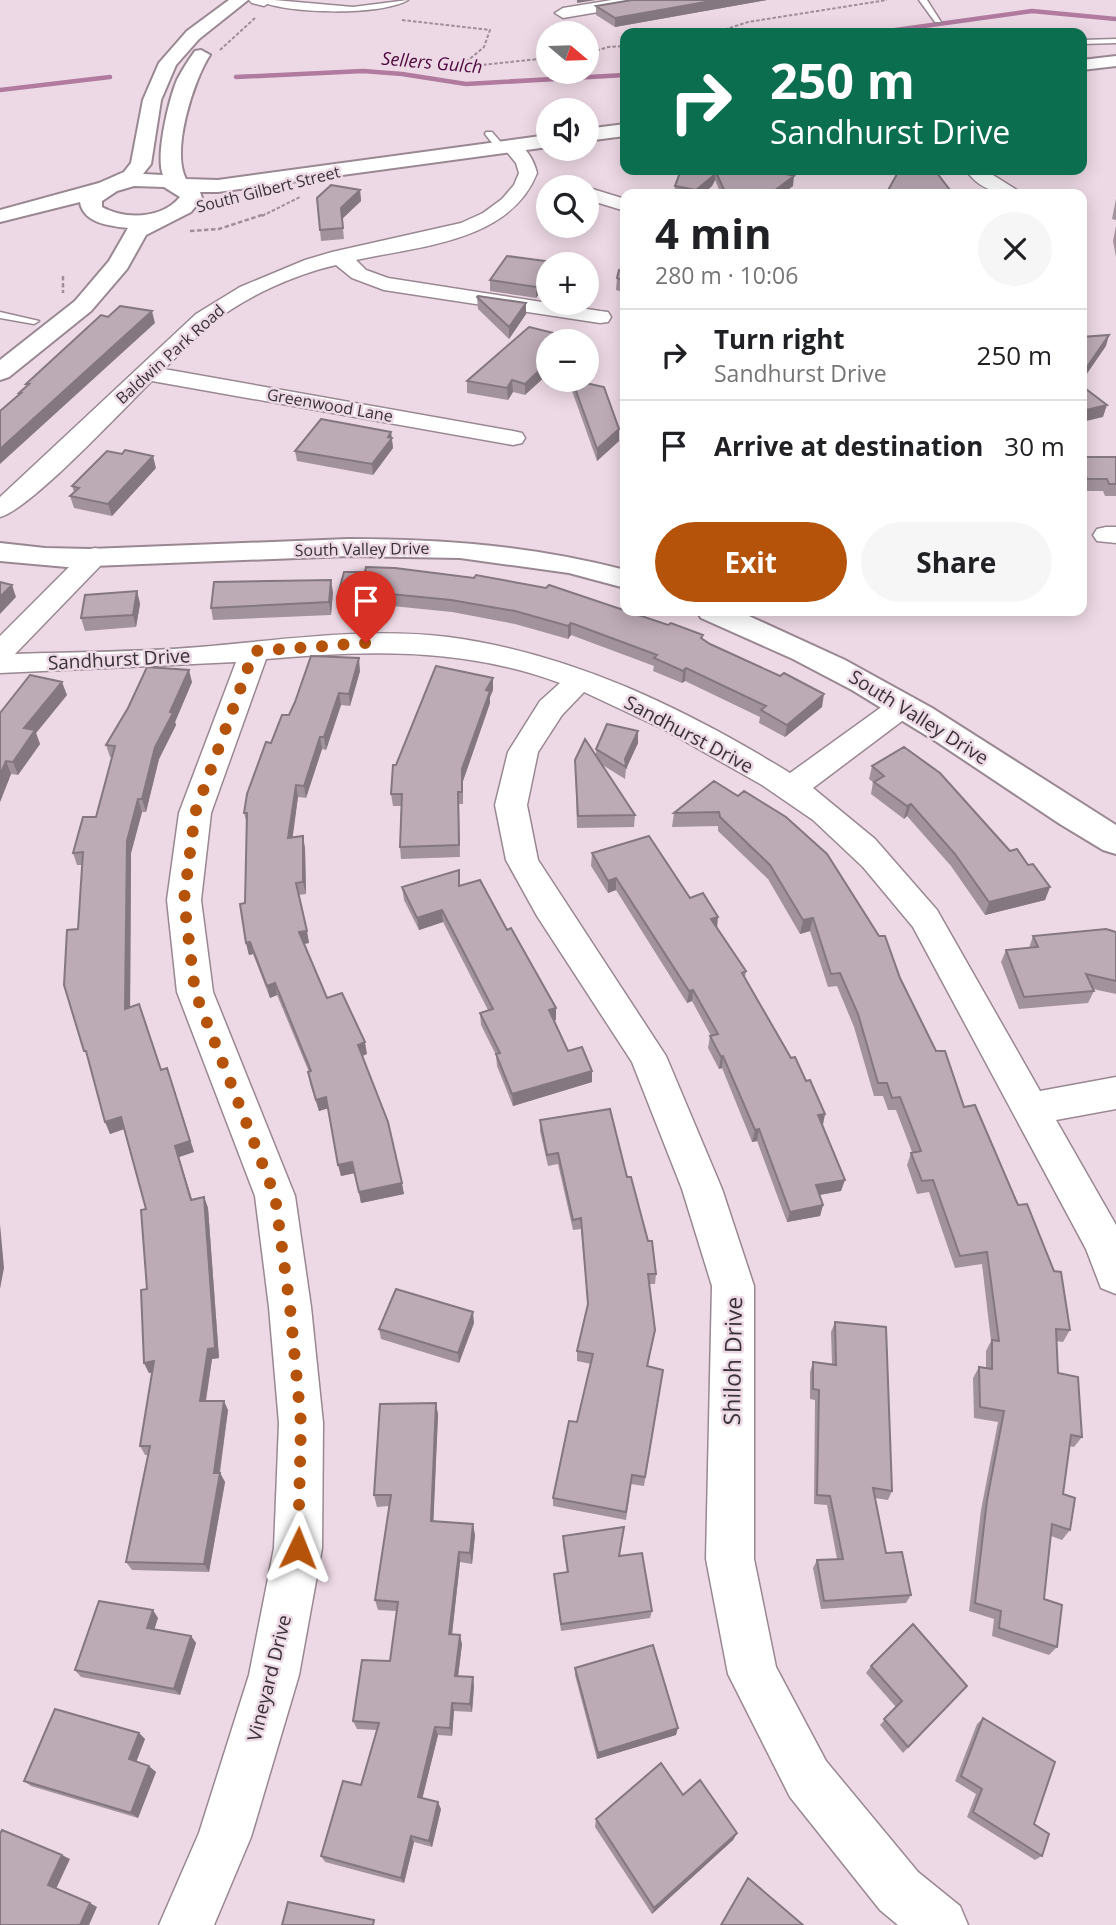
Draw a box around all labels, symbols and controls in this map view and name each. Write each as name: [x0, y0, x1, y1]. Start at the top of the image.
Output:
north arrow: [536, 21, 598, 84]
map controls: [536, 21, 599, 392]
water label: Sellers Gulch: [380, 46, 484, 78]
text: 250 m: [770, 47, 915, 113]
icon: right: [655, 56, 746, 147]
button: sound: [536, 98, 599, 161]
text: Sandhurst Drive: [770, 110, 1010, 153]
street label: South Gilbert Street: [194, 160, 342, 218]
button: search: [536, 175, 599, 238]
text: 4 min: [655, 204, 772, 261]
button: close: [978, 212, 1052, 286]
button: +: [536, 252, 599, 315]
text: 280 m · 10:06: [655, 259, 798, 291]
street label: Baldwin Park Road: [111, 299, 229, 409]
text: Turn right: [714, 321, 845, 357]
button: −: [536, 329, 599, 392]
icon: right: [655, 336, 693, 374]
text: 250 m: [977, 337, 1052, 373]
text: Sandhurst Drive: [714, 357, 887, 389]
street label: Greenwood Lane: [265, 383, 395, 427]
icon: arrive: [655, 427, 693, 465]
text: Arrive at destination: [714, 428, 983, 464]
text: 30 m: [1004, 428, 1065, 464]
button: Exit: [655, 522, 847, 602]
button: Share: [861, 522, 1052, 602]
street label: South Valley Drive: [294, 537, 430, 561]
pin: [336, 571, 396, 643]
icon: arrive: [347, 582, 385, 620]
street label: Sandhurst Drive: [47, 642, 191, 676]
street label: South Valley Drive: [844, 664, 994, 770]
street label: Sandhurst Drive: [620, 689, 758, 779]
street label: Shiloh Drive: [715, 1296, 749, 1426]
position arrow: [261, 1511, 335, 1585]
street label: Vineyard Drive: [241, 1612, 297, 1744]

